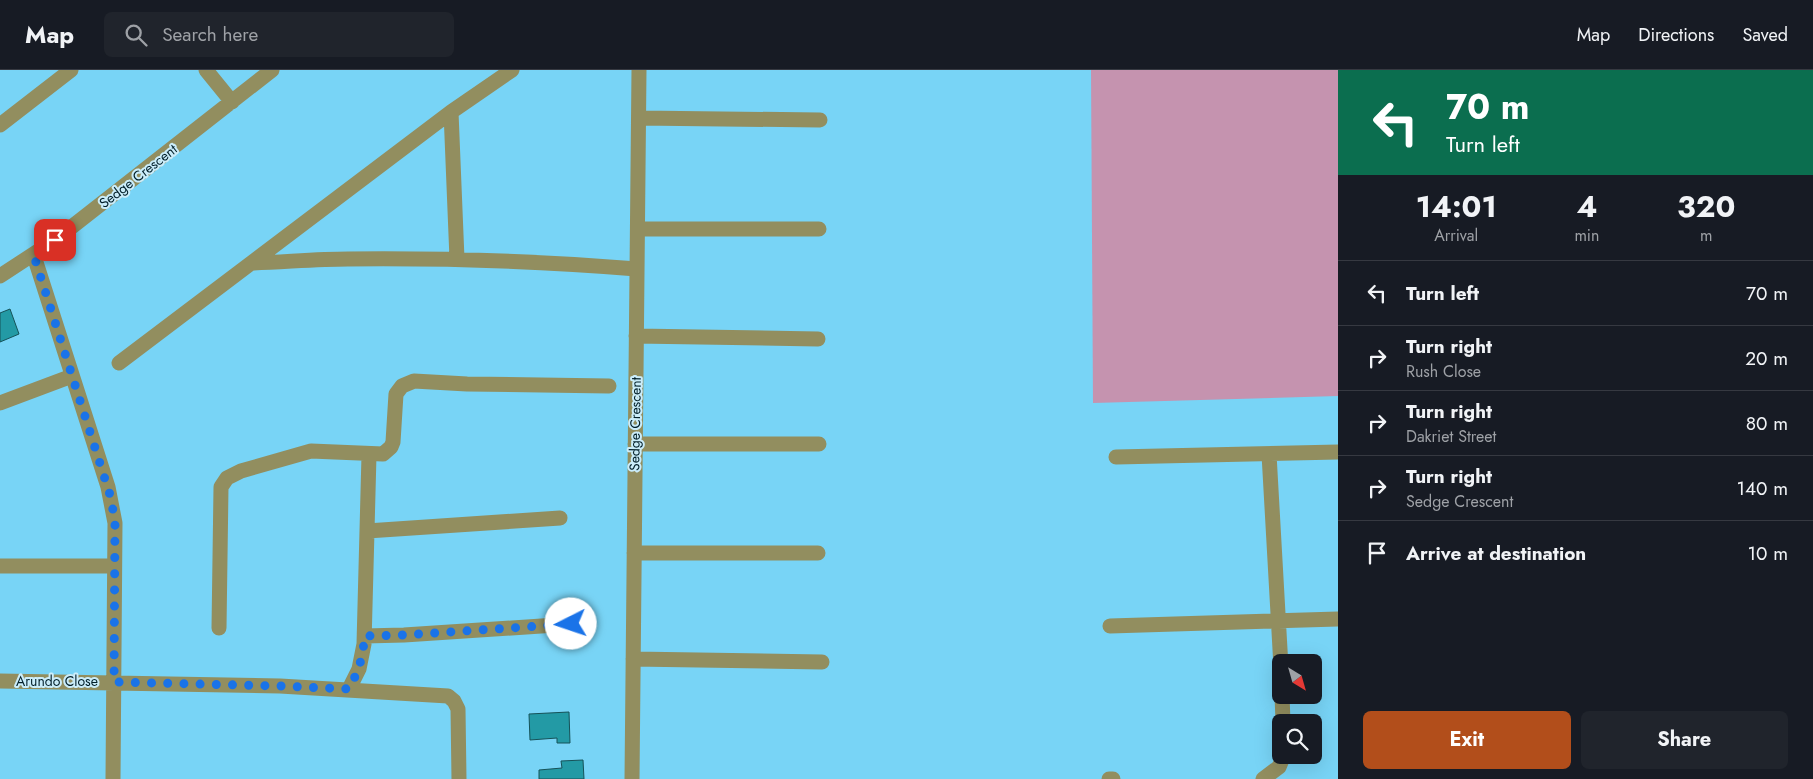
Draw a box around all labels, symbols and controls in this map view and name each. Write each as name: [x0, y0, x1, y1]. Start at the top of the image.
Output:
search box: [104, 12, 454, 57]
text: Map: [25, 17, 74, 52]
icon: search: [122, 21, 150, 49]
text: Search here: [162, 21, 258, 48]
text: Map: [1577, 22, 1610, 48]
text: Directions: [1638, 22, 1714, 48]
text: Saved: [1742, 22, 1788, 48]
text: 70 m: [1446, 82, 1529, 132]
icon: left: [1363, 90, 1428, 155]
text: Turn left: [1446, 128, 1520, 160]
street label: Sedge Crescent: [95, 139, 182, 213]
text: 14:01: [1416, 185, 1497, 228]
text: 4: [1576, 185, 1597, 228]
text: 320: [1677, 185, 1735, 228]
pin: [34, 219, 76, 261]
text: Arrival: [1434, 224, 1478, 247]
text: min: [1574, 224, 1599, 247]
text: m: [1700, 224, 1712, 247]
icon: arrive: [41, 226, 69, 254]
icon: left: [1363, 279, 1391, 307]
text: Turn left: [1406, 280, 1479, 307]
text: 70 m: [1746, 280, 1788, 307]
text: Turn right: [1406, 333, 1492, 360]
icon: right: [1363, 344, 1391, 372]
text: 20 m: [1745, 345, 1788, 372]
text: Rush Close: [1406, 360, 1481, 383]
street label: Sedge Crescent: [624, 376, 646, 471]
text: Turn right: [1406, 398, 1492, 425]
icon: right: [1363, 409, 1391, 437]
text: 80 m: [1746, 410, 1788, 437]
text: Dakriet Street: [1406, 425, 1496, 448]
text: Turn right: [1406, 463, 1492, 490]
icon: right: [1363, 474, 1391, 502]
text: 140 m: [1736, 475, 1788, 502]
text: Sedge Crescent: [1406, 490, 1513, 513]
icon: arrive: [1363, 539, 1391, 567]
text: Arrive at destination: [1406, 540, 1586, 567]
text: 10 m: [1748, 540, 1788, 567]
position arrow: [544, 597, 596, 649]
north arrow: [1272, 654, 1322, 704]
map controls: [1272, 654, 1322, 764]
street label: Arundo Close: [16, 671, 98, 691]
button: Exit: [1363, 711, 1571, 769]
button: Share: [1581, 711, 1788, 769]
button: search: [1272, 714, 1322, 764]

